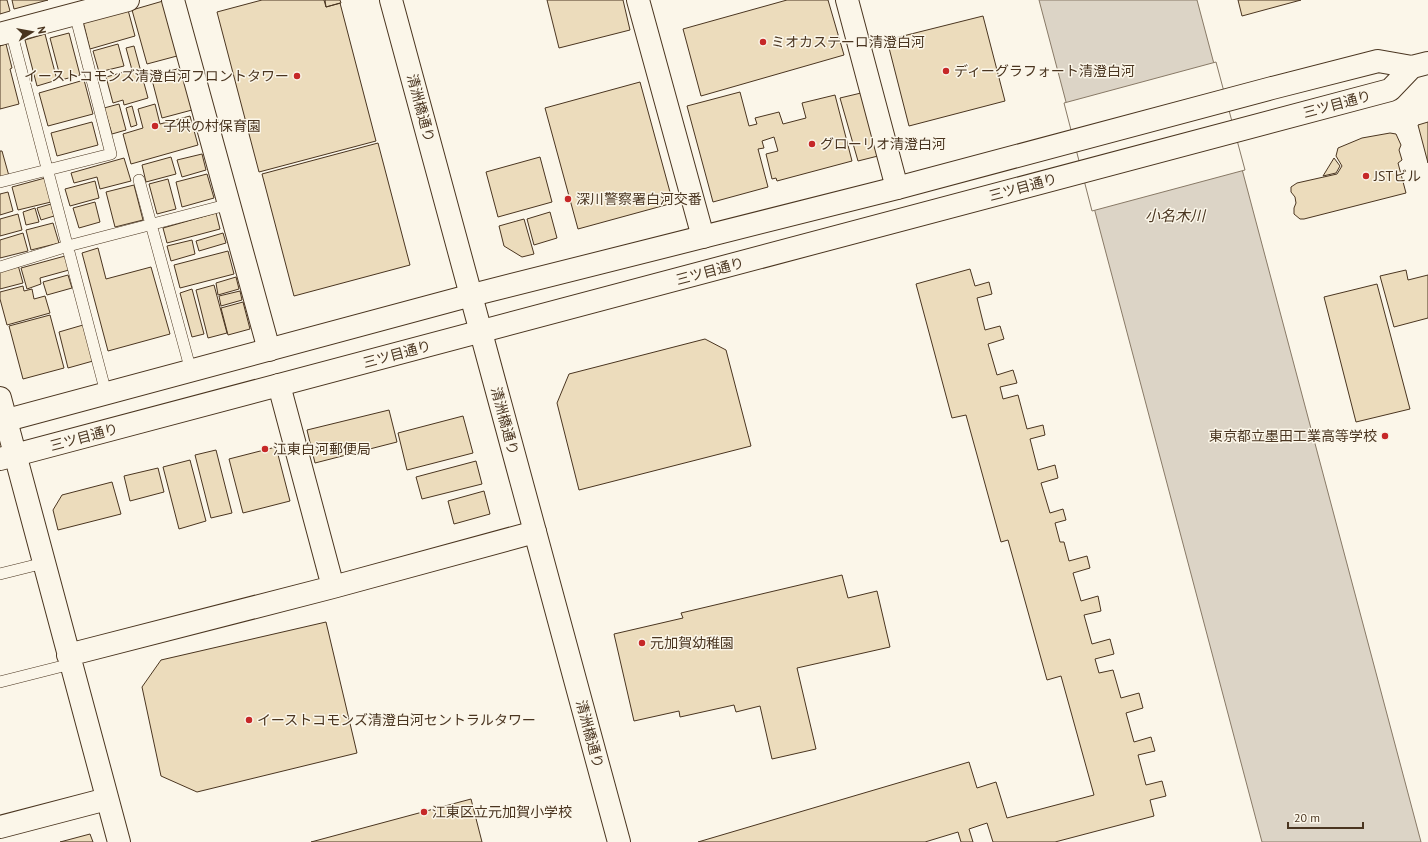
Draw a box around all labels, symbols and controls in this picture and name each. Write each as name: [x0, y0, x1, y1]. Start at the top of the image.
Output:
north arrow: [12, 12, 52, 52]
text: N: [34, 25, 49, 35]
place label: ミオカステーロ清澄白河: [771, 33, 925, 51]
marker: ミオカステーロ清澄白河: [758, 37, 768, 47]
place label: ディーグラフォート清澄白河: [954, 62, 1135, 80]
marker: ディーグラフォート清澄白河: [941, 66, 951, 76]
place label: イーストコモンズ清澄白河フロントタワー: [24, 67, 289, 85]
marker: イーストコモンズ清澄白河フロントタワー: [292, 71, 302, 81]
street label: 清洲橋通り: [403, 72, 439, 144]
street label: 三ツ目通り: [1301, 86, 1373, 122]
place label: 子供の村保育園: [163, 117, 261, 135]
marker: 子供の村保育園: [150, 121, 160, 131]
place label: グローリオ清澄白河: [820, 135, 946, 153]
marker: グローリオ清澄白河: [807, 139, 817, 149]
place label: JSTビル: [1373, 167, 1421, 185]
street label: 三ツ目通り: [987, 169, 1059, 205]
marker: JSTビル: [1361, 171, 1371, 181]
place label: 深川警察署白河交番: [576, 190, 702, 208]
marker: 深川警察署白河交番: [563, 194, 573, 204]
water label: 小名木川: [1145, 206, 1207, 225]
street label: 三ツ目通り: [674, 253, 746, 289]
street label: 三ツ目通り: [361, 336, 433, 372]
street label: 清洲橋通り: [487, 385, 523, 457]
street label: 三ツ目通り: [48, 419, 120, 455]
place label: 東京都立墨田工業高等学校: [1209, 427, 1377, 445]
marker: 東京都立墨田工業高等学校: [1380, 431, 1390, 441]
place label: 江東白河郵便局: [273, 440, 371, 458]
marker: 江東白河郵便局: [260, 444, 270, 454]
place label: 元加賀幼稚園: [650, 634, 734, 652]
marker: 元加賀幼稚園: [637, 638, 647, 648]
street label: 清洲橋通り: [572, 698, 608, 770]
place label: イーストコモンズ清澄白河セントラルタワー: [257, 711, 536, 729]
marker: イーストコモンズ清澄白河セントラルタワー: [244, 715, 254, 725]
place label: 江東区立元加賀小学校: [432, 803, 572, 821]
scale bar: [1288, 804, 1363, 830]
marker: 江東区立元加賀小学校: [419, 807, 429, 817]
text: 20 m: [1294, 810, 1320, 825]

